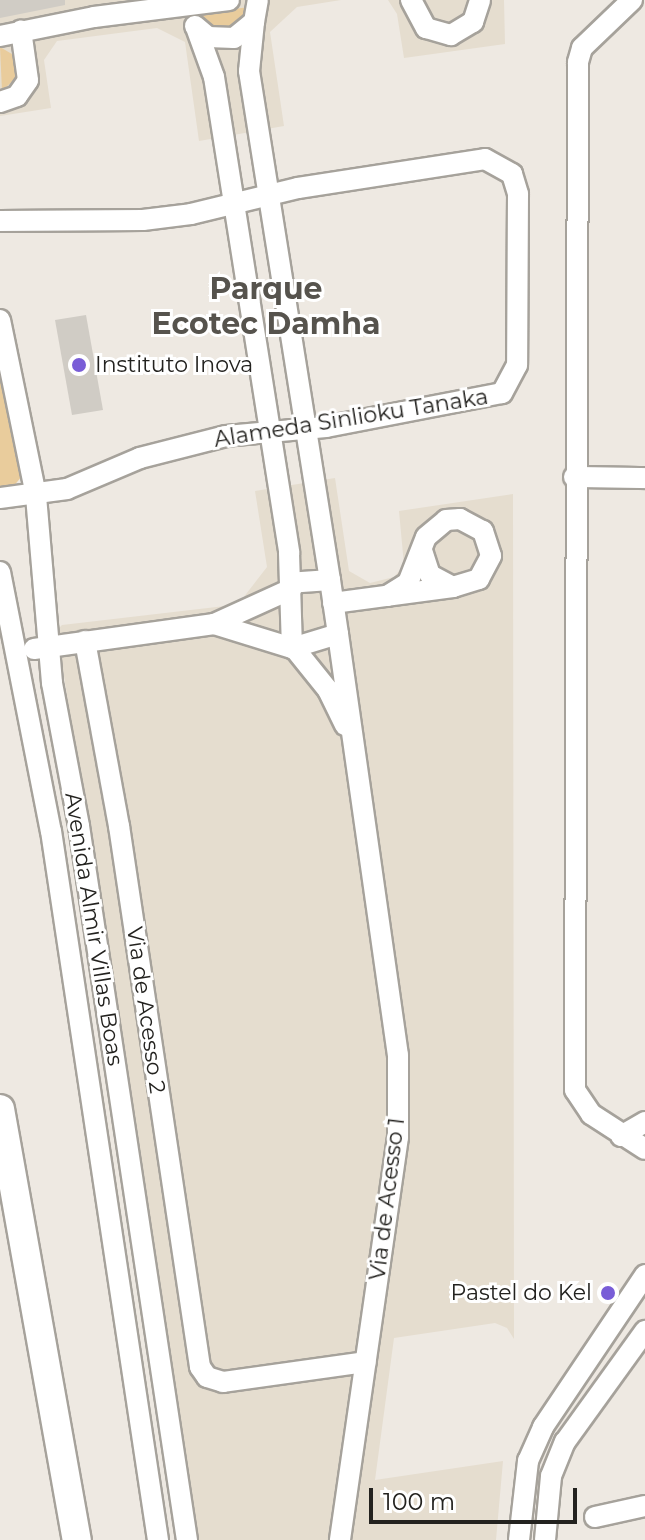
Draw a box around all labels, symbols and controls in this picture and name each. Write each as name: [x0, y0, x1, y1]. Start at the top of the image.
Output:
district label: Parque Ecotec Damha: [152, 271, 380, 342]
place label: Instituto Inova: [95, 352, 253, 378]
marker: Instituto Inova: [70, 356, 88, 374]
street label: Alameda Sinlioku Tanaka: [212, 383, 490, 453]
street label: Avenida Almir Villas Boas: [59, 790, 129, 1068]
street label: Via de Acesso 2: [121, 925, 171, 1095]
street label: Via de Acesso 1: [364, 1116, 410, 1282]
place label: Pastel do Kel: [451, 1280, 592, 1306]
marker: Pastel do Kel: [599, 1284, 617, 1302]
scale bar: [373, 1472, 581, 1522]
text: 100 m: [383, 1487, 455, 1516]

